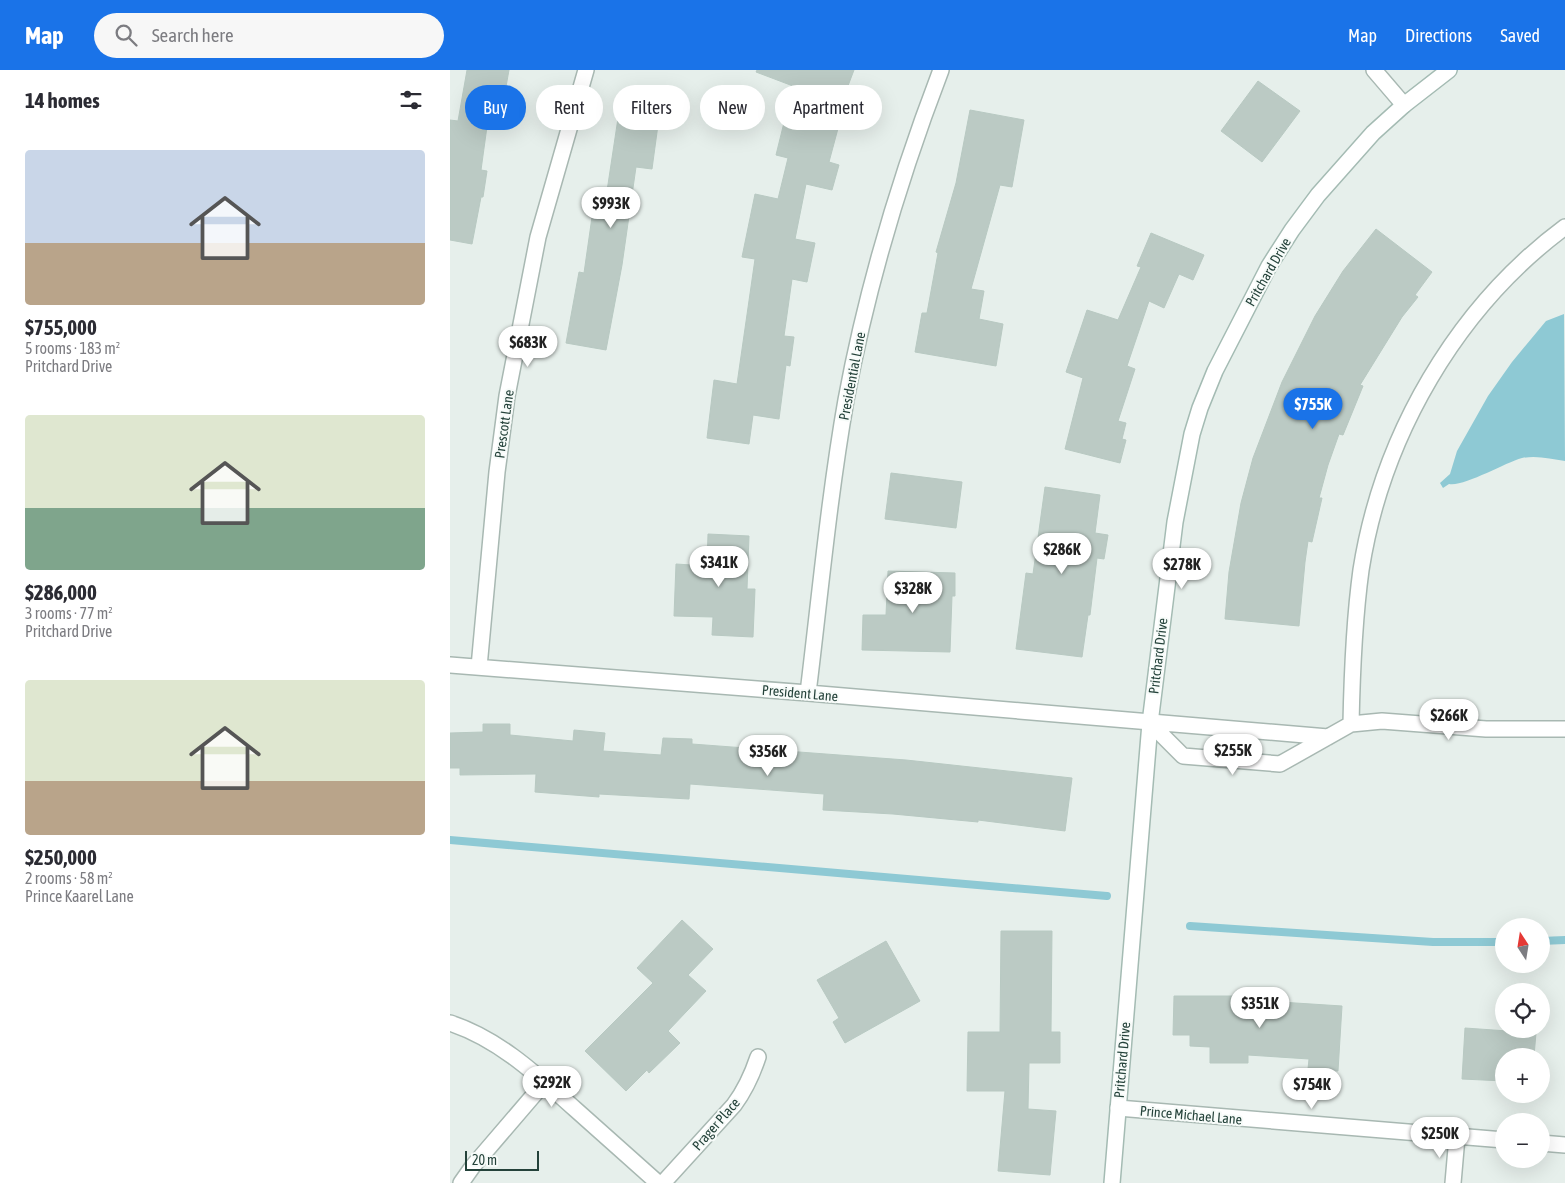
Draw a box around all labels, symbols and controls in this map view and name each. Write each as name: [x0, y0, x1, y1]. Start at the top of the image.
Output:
search box: [94, 13, 444, 58]
icon: search: [112, 21, 140, 49]
text: Map: [25, 22, 64, 49]
text: Search here: [152, 24, 234, 46]
text: Map: [1348, 25, 1377, 46]
text: Directions: [1405, 25, 1472, 46]
text: Saved: [1500, 25, 1540, 46]
chip: Buy: [465, 85, 526, 130]
chip: Rent: [536, 85, 603, 130]
chip: Filters: [613, 85, 690, 130]
chip: New: [700, 85, 765, 130]
chip: Apartment: [775, 85, 882, 130]
icon: filters: [397, 86, 425, 114]
text: 14 homes: [25, 88, 100, 112]
icon: home: [180, 183, 270, 273]
pin: $993K: [576, 186, 646, 229]
text: $993K: [592, 194, 630, 212]
street label: Pritchard Drive: [1242, 235, 1294, 309]
text: $755,000: [25, 315, 97, 339]
pin: $683K: [493, 326, 563, 368]
street label: Presidential Lane: [836, 330, 868, 422]
text: $683K: [509, 333, 547, 351]
text: 5 rooms · 183 m²: [25, 339, 120, 357]
text: Pritchard Drive: [25, 357, 112, 375]
pin: $755K: [1278, 388, 1348, 430]
street label: Prescott Lane: [491, 389, 517, 459]
text: $755K: [1294, 395, 1332, 413]
icon: home: [180, 448, 270, 538]
pin: $286K: [1027, 532, 1097, 575]
text: $286K: [1043, 540, 1081, 558]
pin: $341K: [684, 546, 754, 588]
pin: $278K: [1147, 548, 1217, 590]
text: $341K: [700, 553, 738, 571]
text: $278K: [1163, 555, 1201, 573]
pin: $328K: [878, 572, 948, 614]
text: $328K: [894, 579, 932, 597]
text: $286,000: [25, 580, 97, 604]
text: 3 rooms · 77 m²: [25, 604, 113, 622]
street label: Pritchard Drive: [1145, 617, 1171, 695]
text: Pritchard Drive: [25, 622, 112, 640]
street label: President Lane: [761, 682, 839, 704]
pin: $266K: [1414, 698, 1484, 741]
text: $266K: [1430, 706, 1468, 724]
icon: home: [180, 713, 270, 803]
pin: $356K: [733, 734, 803, 777]
pin: $255K: [1198, 734, 1268, 776]
text: $255K: [1214, 741, 1252, 759]
text: $356K: [749, 742, 787, 760]
text: $250,000: [25, 845, 97, 869]
text: 2 rooms · 58 m²: [25, 869, 113, 887]
text: Prince Kaarel Lane: [25, 887, 134, 905]
north arrow: [1495, 918, 1550, 972]
map controls: [1495, 918, 1550, 1168]
button: locate: [1495, 983, 1550, 1038]
pin: $351K: [1225, 986, 1295, 1029]
text: $351K: [1241, 994, 1279, 1012]
street label: Pritchard Drive: [1111, 1021, 1133, 1099]
button: +: [1495, 1048, 1550, 1103]
pin: $292K: [517, 1066, 587, 1108]
pin: $754K: [1277, 1068, 1347, 1110]
text: $292K: [533, 1073, 571, 1091]
text: $754K: [1293, 1075, 1331, 1093]
street label: Prager Place: [689, 1095, 743, 1153]
street label: Prince Michael Lane: [1139, 1103, 1243, 1127]
button: −: [1495, 1113, 1550, 1168]
pin: $250K: [1405, 1116, 1475, 1159]
text: $250K: [1421, 1124, 1459, 1142]
scale bar: [465, 1148, 539, 1171]
text: 20 m: [472, 1152, 497, 1168]

